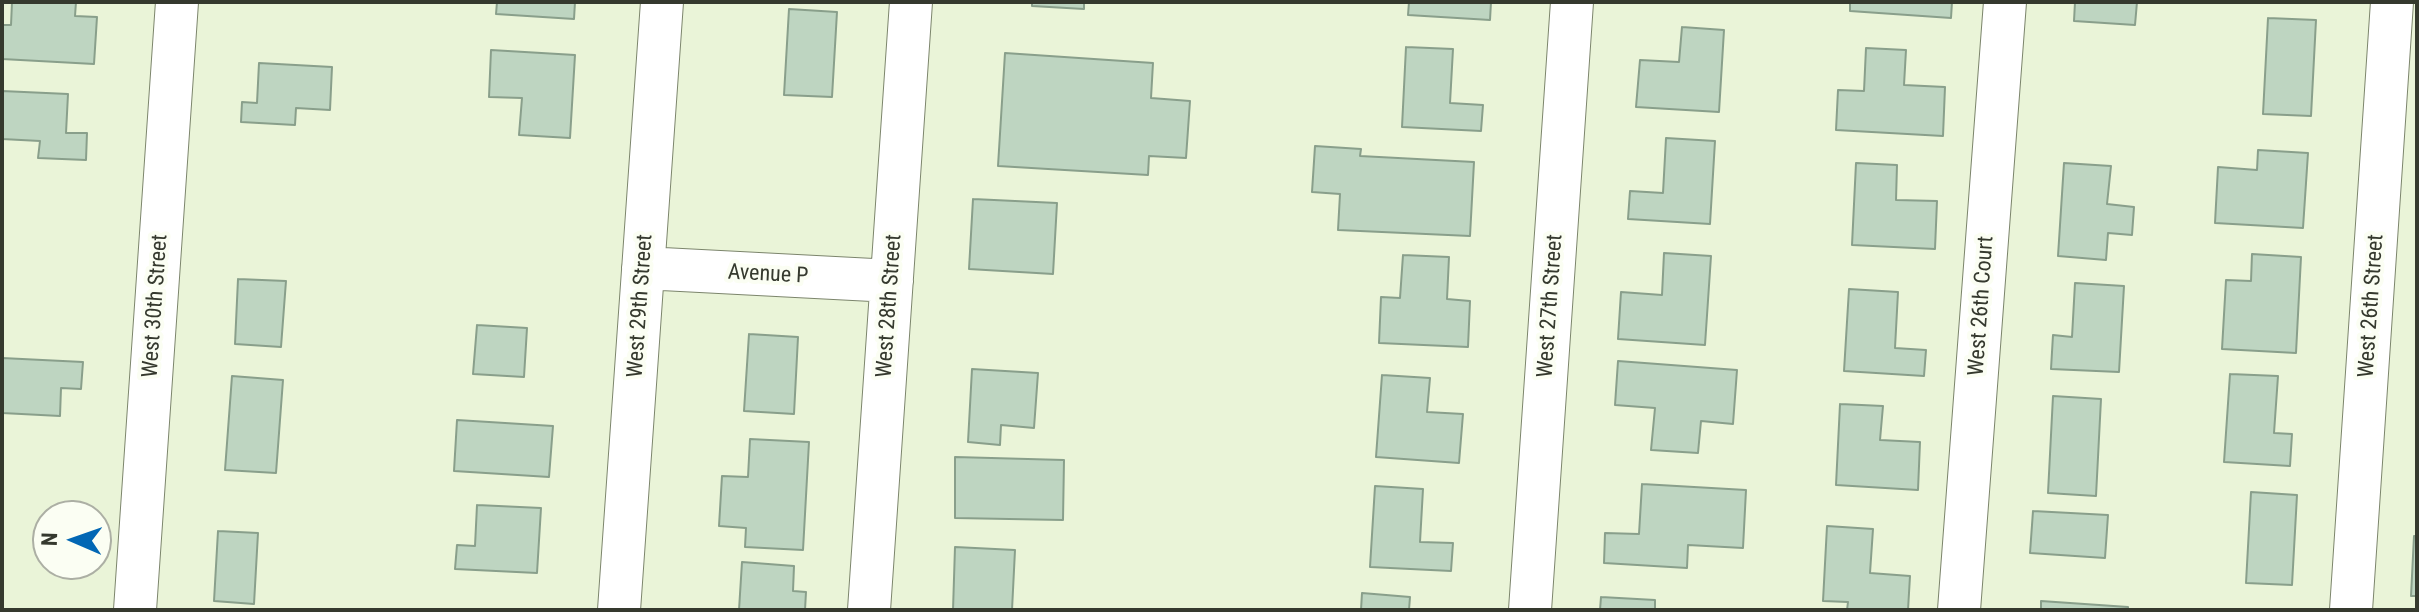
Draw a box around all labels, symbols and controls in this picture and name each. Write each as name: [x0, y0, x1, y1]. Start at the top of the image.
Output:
street label: West 30th Street: [138, 233, 174, 379]
street label: West 29th Street: [623, 233, 659, 379]
street label: West 28th Street: [872, 233, 908, 379]
street label: West 27th Street: [1533, 233, 1569, 379]
street label: West 26th Street: [2354, 233, 2390, 379]
street label: West 26th Court: [1964, 235, 2000, 377]
street label: Avenue P: [727, 260, 809, 290]
north arrow: [32, 500, 112, 580]
text: N: [37, 532, 62, 546]

